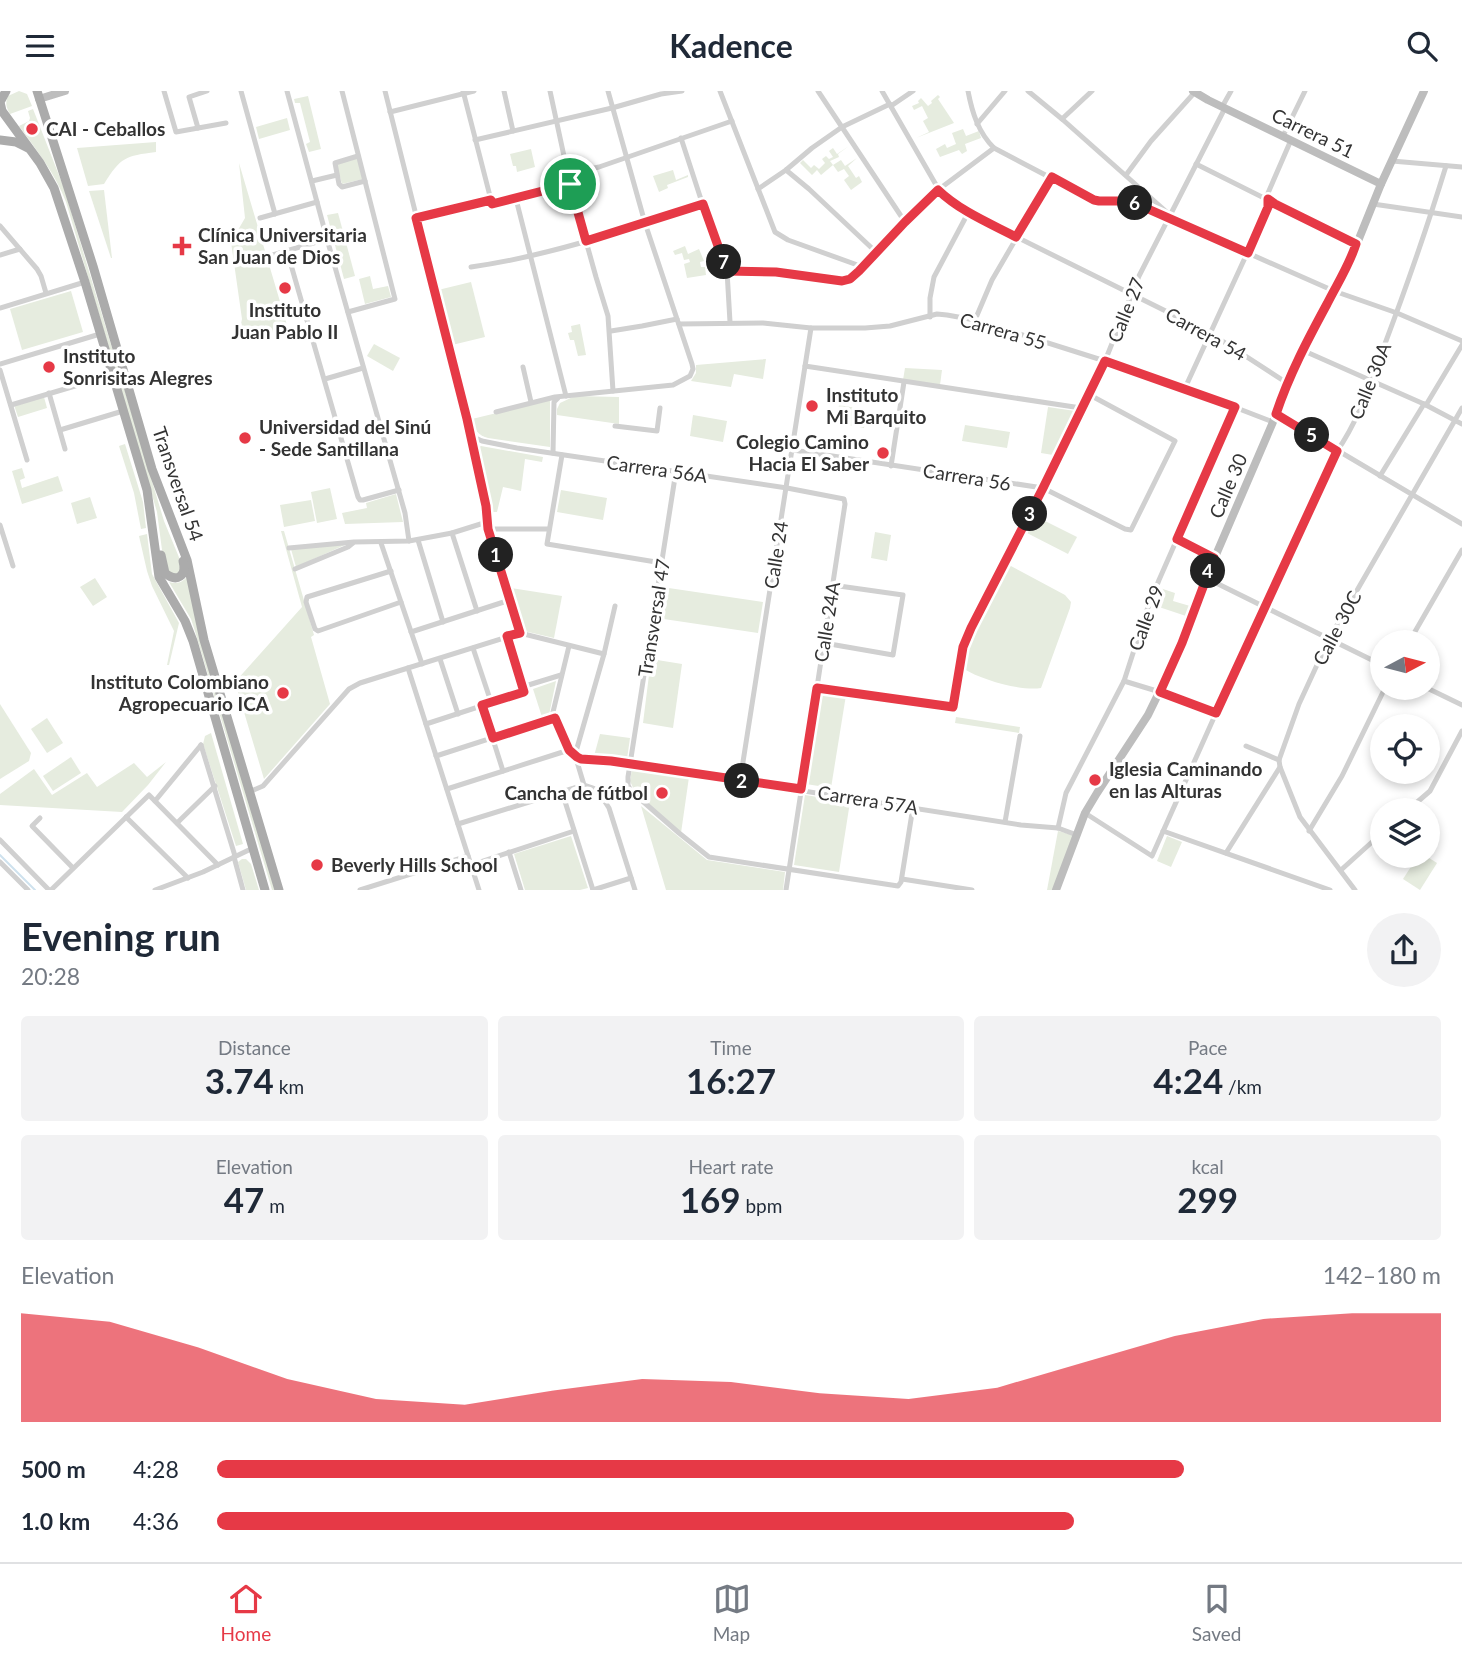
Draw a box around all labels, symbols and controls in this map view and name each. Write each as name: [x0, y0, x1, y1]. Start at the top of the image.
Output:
text: Kadence: [669, 26, 793, 65]
icon: menu: [21, 27, 59, 65]
icon: search: [1403, 27, 1441, 65]
street label: Carrera 51: [1268, 103, 1358, 162]
place label: CAI - Ceballos: [46, 117, 165, 140]
marker: CAI - Ceballos: [24, 121, 40, 137]
pin: [540, 154, 600, 214]
icon: arrive: [551, 165, 589, 203]
pin: 6: [1118, 185, 1152, 221]
text: 6: [1129, 191, 1140, 214]
place label: Clínica Universitaria San Juan de Dios: [198, 223, 367, 268]
marker: Clínica Universitaria San Juan de Dios: [172, 236, 192, 256]
pin: 7: [706, 245, 742, 279]
text: 7: [718, 250, 729, 273]
street label: Calle 27: [1102, 274, 1149, 346]
marker: Instituto Juan Pablo II: [277, 280, 293, 296]
place label: Instituto Juan Pablo II: [232, 298, 339, 343]
street label: Carrera 54: [1162, 302, 1251, 365]
street label: Carrera 55: [957, 307, 1049, 354]
street label: Calle 30A: [1344, 339, 1395, 423]
place label: Instituto Sonrisitas Alegres: [63, 344, 213, 389]
marker: Instituto Sonrisitas Alegres: [41, 359, 57, 375]
place label: Instituto Mi Barquito: [826, 383, 926, 428]
marker: Instituto Mi Barquito: [804, 398, 820, 414]
place label: Universidad del Sinú - Sede Santillana: [259, 415, 431, 460]
pin: 5: [1294, 417, 1330, 453]
text: 5: [1306, 423, 1317, 446]
street label: Transversal 54: [148, 424, 209, 544]
marker: Universidad del Sinú - Sede Santillana: [237, 430, 253, 446]
place label: Colegio Camino Hacia El Saber: [736, 430, 870, 475]
marker: Colegio Camino Hacia El Saber: [875, 445, 891, 461]
street label: Carrera 56A: [605, 450, 709, 487]
street label: Calle 30: [1204, 450, 1251, 522]
street label: Carrera 56: [921, 458, 1013, 495]
pin: 3: [1012, 497, 1048, 531]
text: 3: [1024, 502, 1035, 525]
street label: Calle 24: [759, 520, 792, 590]
pin: 1: [478, 538, 514, 573]
text: 1: [490, 543, 501, 566]
pin: 4: [1190, 553, 1226, 589]
street label: Transversal 47: [633, 557, 674, 679]
text: 4: [1202, 559, 1213, 582]
street label: Calle 24A: [809, 580, 844, 664]
street label: Calle 29: [1123, 582, 1168, 654]
street label: Calle 30C: [1307, 586, 1366, 669]
north arrow: [1370, 630, 1440, 700]
map controls: [1370, 630, 1440, 868]
place label: Instituto Colombiano Agropecuario ICA: [90, 670, 270, 715]
marker: Instituto Colombiano Agropecuario ICA: [275, 685, 291, 701]
button: locate: [1370, 714, 1440, 784]
place label: Iglesia Caminando en las Alturas: [1109, 757, 1262, 802]
pin: 2: [724, 763, 760, 799]
text: 2: [736, 769, 747, 792]
marker: Iglesia Caminando en las Alturas: [1087, 772, 1103, 788]
street label: Carrera 57A: [816, 780, 920, 819]
place label: Cancha de fútbol: [504, 781, 648, 804]
marker: Cancha de fútbol: [654, 785, 670, 801]
button: layers: [1370, 798, 1440, 868]
place label: Beverly Hills School: [331, 853, 498, 876]
marker: Beverly Hills School: [309, 857, 325, 873]
text: Evening run: [21, 913, 221, 959]
button: share: [1367, 913, 1441, 987]
text: 20:28: [21, 962, 80, 990]
text: Distance: [218, 1036, 291, 1059]
text: Time: [710, 1036, 752, 1059]
text: Pace: [1188, 1036, 1227, 1059]
text: 3.74: [205, 1059, 274, 1101]
text: 16:27: [686, 1059, 776, 1101]
text: 4:24: [1153, 1059, 1223, 1101]
text: km: [274, 1075, 304, 1098]
text: /km: [1223, 1075, 1262, 1098]
text: Elevation: [216, 1155, 293, 1178]
text: Heart rate: [688, 1155, 774, 1178]
text: kcal: [1192, 1155, 1224, 1178]
text: 47: [224, 1178, 264, 1220]
text: 169: [680, 1178, 741, 1220]
text: 299: [1177, 1178, 1238, 1220]
text: m: [264, 1194, 285, 1217]
text: bpm: [741, 1194, 782, 1217]
text: Elevation: [21, 1261, 114, 1289]
text: 142–180 m: [1323, 1261, 1441, 1289]
text: 500 m: [21, 1455, 86, 1483]
text: 4:28: [133, 1455, 179, 1483]
text: 1.0 km: [21, 1507, 90, 1535]
text: 4:36: [133, 1507, 179, 1535]
tab: Home: [221, 1580, 271, 1645]
tab: Map: [713, 1580, 751, 1645]
tab: Saved: [1192, 1580, 1241, 1645]

